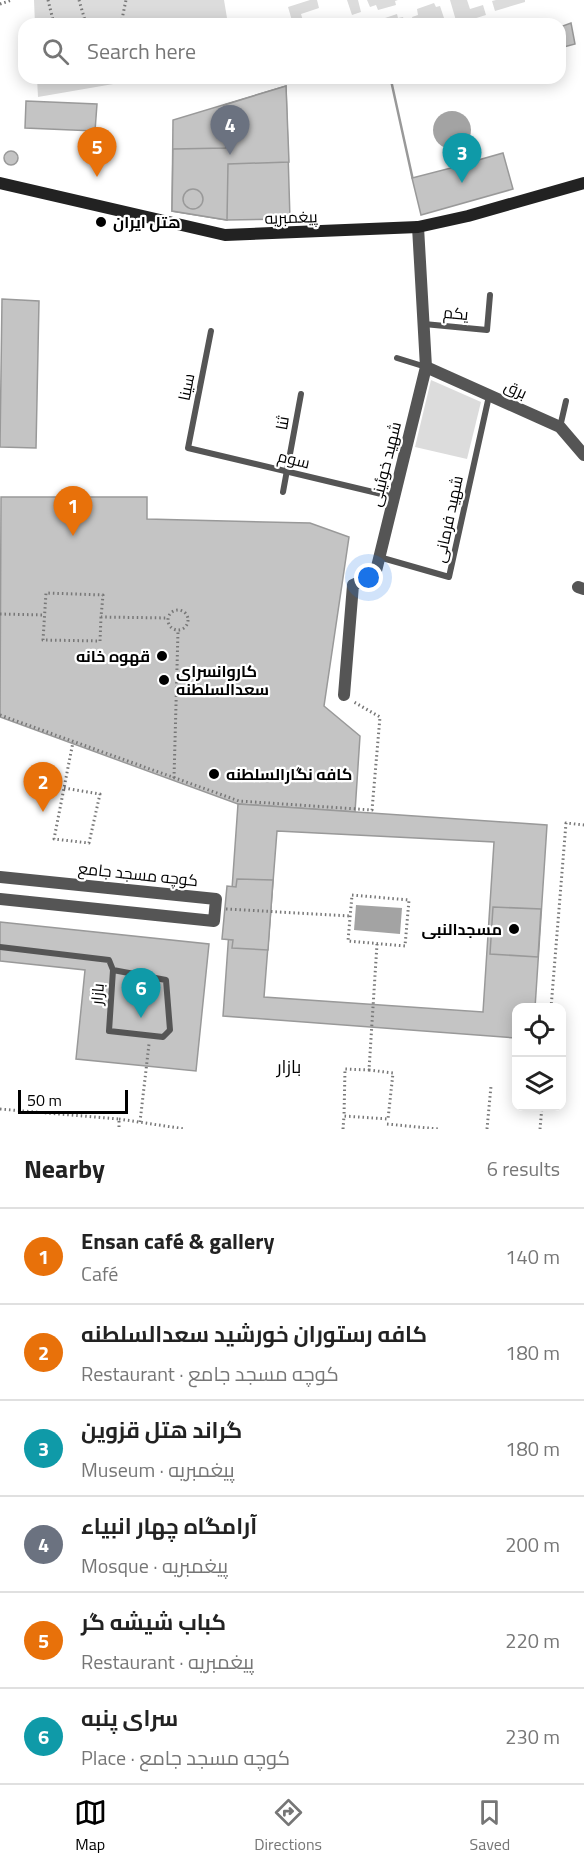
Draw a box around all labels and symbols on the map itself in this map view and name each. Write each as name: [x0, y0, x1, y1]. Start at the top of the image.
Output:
pin: 4: [210, 106, 250, 155]
pin: 5: [78, 128, 116, 177]
pin: 3: [442, 134, 482, 183]
street label: پیغمبریه: [264, 204, 319, 230]
place label: هتل ایران: [113, 210, 181, 234]
marker: هتل ایران: [94, 215, 108, 229]
street label: یکم: [442, 300, 470, 326]
street label: سینا: [172, 371, 200, 403]
street label: برق: [501, 373, 531, 405]
street label: ثنا: [269, 413, 295, 432]
street label: شهید خوئینی: [363, 419, 407, 509]
street label: سوم: [275, 443, 313, 475]
street label: شهید فرمانی: [427, 473, 469, 565]
pin: 1: [54, 486, 92, 536]
your location: [354, 563, 383, 592]
place label: قهوه خانه: [76, 644, 150, 668]
marker: قهوه خانه: [155, 649, 169, 663]
place label: کاروانسرای سعدالسلطنه: [176, 659, 269, 701]
marker: کاروانسرای سعدالسلطنه: [157, 673, 171, 687]
pin: 2: [24, 762, 63, 812]
place label: کافه نگارالسلطنه: [226, 762, 352, 786]
marker: کافه نگارالسلطنه: [207, 767, 221, 781]
street label: کوچه مسجد جامع: [77, 856, 199, 892]
place label: مسجدالنبی: [421, 917, 502, 941]
marker: مسجدالنبی: [507, 922, 521, 936]
pin: 6: [122, 968, 160, 1018]
street label: بازار: [84, 982, 110, 1007]
district label: بازار: [276, 1053, 301, 1080]
scale bar: [18, 1087, 128, 1114]

